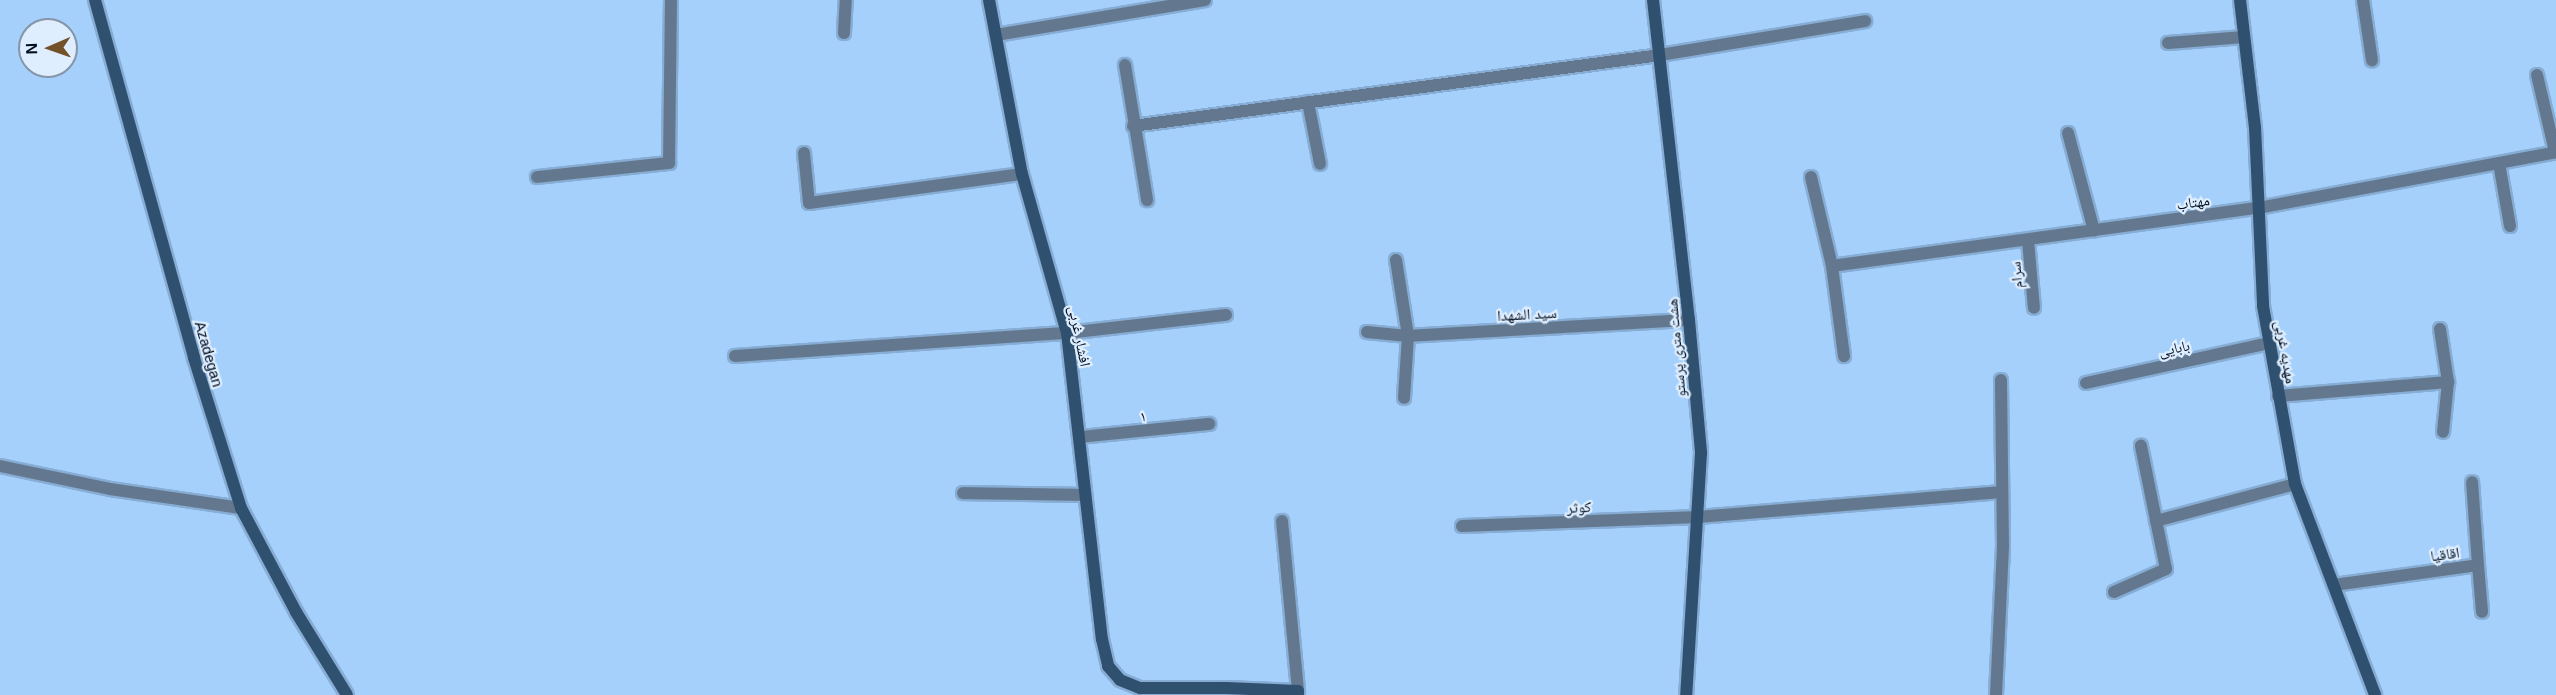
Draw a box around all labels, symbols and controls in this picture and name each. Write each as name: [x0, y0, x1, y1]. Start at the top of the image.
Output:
north arrow: [18, 18, 78, 78]
text: N: [23, 43, 40, 55]
street label: مهتاب: [2175, 191, 2211, 213]
street label: سرام: [2006, 261, 2026, 289]
street label: هشت متری پرستو: [1663, 298, 1689, 398]
street label: سید الشهدا: [1497, 303, 1557, 325]
street label: افشار غربی: [1065, 304, 1095, 368]
street label: Azadegan: [191, 319, 227, 389]
street label: مهدیه غربی: [2272, 319, 2300, 385]
street label: بابایی: [2157, 336, 2191, 360]
street label: ۱: [1139, 407, 1147, 425]
street label: کوثر: [1566, 498, 1592, 516]
street label: اقاقیا: [2429, 543, 2461, 565]

